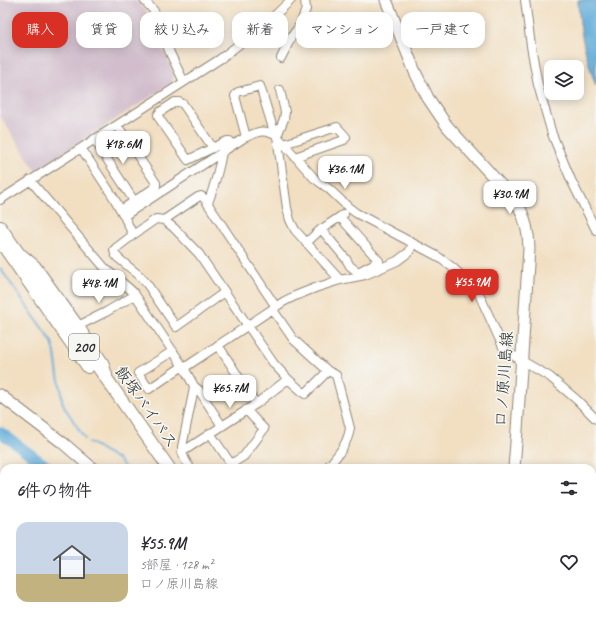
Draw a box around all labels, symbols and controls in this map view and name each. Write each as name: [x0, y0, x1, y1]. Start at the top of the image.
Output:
chip: 購入: [12, 12, 68, 48]
chip: 賃貸: [76, 12, 132, 48]
chip: 絞り込み: [140, 12, 224, 48]
chip: 新着: [232, 12, 288, 48]
chip: マンション: [296, 12, 393, 48]
chip: 一戸建て: [401, 12, 485, 48]
map controls: [544, 60, 584, 100]
button: layers: [544, 60, 584, 100]
pin: ¥18.6M: [90, 131, 156, 165]
text: ¥18.6M: [105, 136, 141, 152]
pin: ¥36.1M: [312, 156, 378, 190]
text: ¥36.1M: [327, 161, 363, 177]
pin: ¥30.9M: [477, 181, 543, 215]
text: ¥30.9M: [492, 186, 528, 202]
pin: ¥55.9M: [439, 269, 505, 303]
pin: ¥48.1M: [66, 270, 132, 304]
text: ¥55.9M: [455, 274, 489, 290]
text: ¥48.1M: [81, 275, 117, 291]
street label: 口ノ原川島線: [491, 330, 517, 428]
road number: 200: [69, 334, 99, 360]
street label: 飯塚バイパス: [110, 362, 182, 452]
pin: ¥65.7M: [197, 375, 263, 409]
text: ¥65.7M: [212, 380, 248, 396]
icon: filters: [558, 477, 580, 499]
text: 6件の物件: [16, 480, 92, 501]
text: ¥55.9M: [140, 533, 186, 554]
icon: home: [48, 538, 96, 586]
icon: heart: [558, 551, 580, 573]
text: 5部屋 · 128 m²: [140, 557, 213, 573]
text: 口ノ原川島線: [140, 576, 218, 592]

